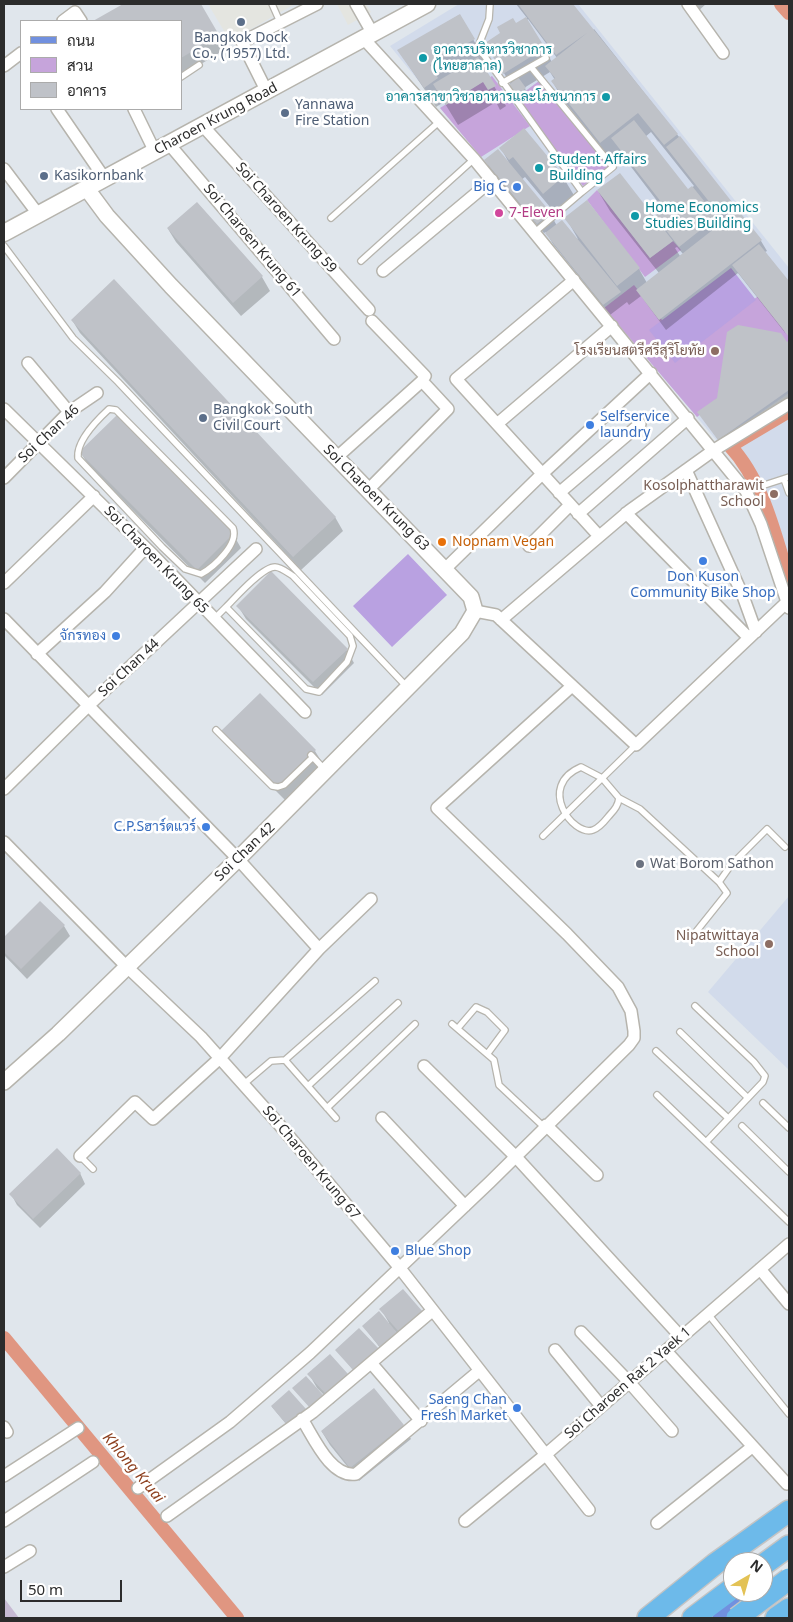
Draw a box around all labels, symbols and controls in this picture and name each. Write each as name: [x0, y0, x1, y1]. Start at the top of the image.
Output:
marker: Bangkok Dock Co., (1957) Ltd.: [235, 16, 247, 28]
legend: [20, 20, 182, 110]
text: ถนน: [67, 30, 95, 50]
place label: Bangkok Dock Co., (1957) Ltd.: [192, 30, 290, 62]
place label: อาคารบริหารวิชาการ (ไทยฮาลาล): [433, 42, 552, 74]
marker: อาคารบริหารวิชาการ (ไทยฮาลาล): [417, 52, 429, 64]
text: สวน: [67, 55, 93, 75]
street label: Charoen Krung Road: [152, 79, 280, 159]
text: อาคาร: [67, 80, 107, 100]
place label: อาคารสาขาวิชาอาหารและโภชนาการ: [386, 89, 596, 105]
marker: อาคารสาขาวิชาอาหารและโภชนาการ: [600, 91, 612, 103]
place label: Yannawa Fire Station: [295, 97, 369, 130]
marker: Yannawa Fire Station: [279, 107, 291, 119]
place label: Student Affairs Building: [549, 152, 647, 184]
street label: Soi Charoen Krung 59: [232, 159, 340, 277]
marker: Student Affairs Building: [533, 162, 545, 174]
place label: Kasikornbank: [54, 168, 144, 184]
marker: Kasikornbank: [38, 170, 50, 182]
place label: Big C: [473, 179, 507, 195]
street label: Soi Charoen Krung 61: [200, 181, 304, 301]
marker: Big C: [511, 181, 523, 193]
place label: Home Economics Studies Building: [645, 200, 759, 232]
place label: 7-Eleven: [509, 205, 564, 221]
marker: 7-Eleven: [493, 207, 505, 219]
marker: Home Economics Studies Building: [629, 210, 641, 222]
place label: โรงเรียนสตรีศรีสุริโยทัย: [575, 343, 705, 359]
marker: โรงเรียนสตรีศรีสุริโยทัย: [709, 345, 721, 357]
street label: Soi Chan 46: [15, 402, 83, 466]
place label: Bangkok South Civil Court: [213, 402, 313, 434]
place label: Selfservice laundry: [600, 409, 670, 442]
marker: Bangkok South Civil Court: [197, 412, 209, 424]
marker: Selfservice laundry: [584, 419, 596, 431]
street label: Soi Charoen Krung 63: [320, 442, 432, 554]
place label: Kosolphattharawit School: [643, 478, 764, 511]
marker: Kosolphattharawit School: [768, 488, 780, 500]
street label: Soi Charoen Krung 65: [100, 503, 212, 617]
place label: Nopnam Vegan: [452, 534, 554, 550]
marker: Nopnam Vegan: [436, 536, 448, 548]
marker: Don Kuson Community Bike Shop: [697, 555, 709, 567]
place label: Don Kuson Community Bike Shop: [630, 569, 776, 602]
place label: จักรทอง: [60, 628, 106, 644]
marker: จักรทอง: [110, 630, 122, 642]
street label: Soi Chan 44: [95, 636, 163, 700]
place label: C.P.Sฮาร์ดแวร์: [113, 819, 196, 835]
street label: Soi Chan 42: [211, 819, 279, 885]
marker: C.P.Sฮาร์ดแวร์: [200, 821, 212, 833]
place label: Wat Borom Sathon: [650, 856, 774, 872]
marker: Wat Borom Sathon: [634, 858, 646, 870]
place label: Nipatwittaya School: [676, 928, 759, 960]
marker: Nipatwittaya School: [763, 938, 775, 950]
street label: Soi Charoen Krung 67: [259, 1103, 363, 1223]
place label: Blue Shop: [405, 1243, 471, 1259]
marker: Blue Shop: [389, 1245, 401, 1257]
street label: Soi Charoen Rat 2 Yaek 1: [561, 1324, 695, 1442]
place label: Saeng Chan Fresh Market: [421, 1392, 507, 1424]
marker: Saeng Chan Fresh Market: [511, 1402, 523, 1414]
water label: Khlong Kruai: [98, 1429, 168, 1507]
north arrow: [723, 1552, 773, 1602]
text: N: [747, 1555, 767, 1577]
scale bar: [22, 1570, 125, 1602]
text: 50 m: [28, 1579, 63, 1599]

